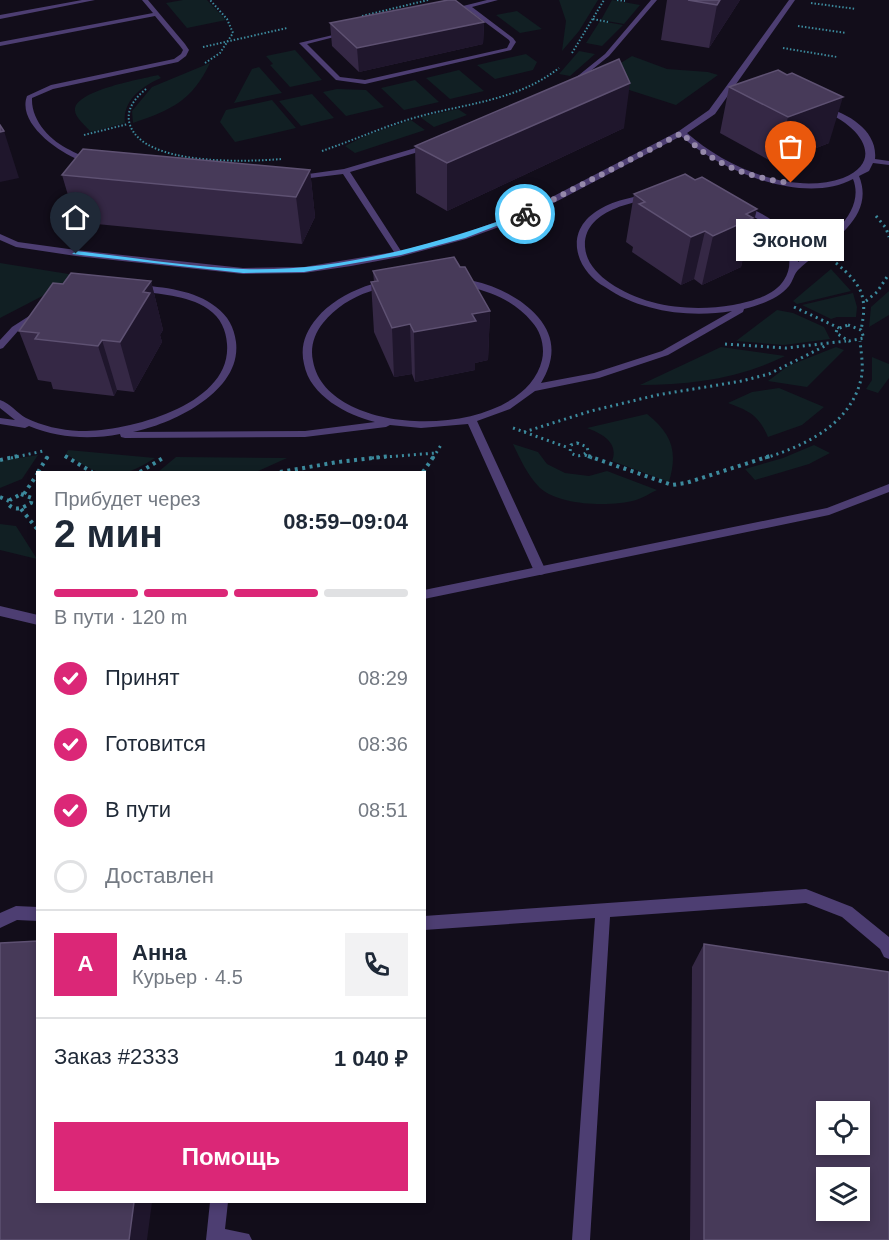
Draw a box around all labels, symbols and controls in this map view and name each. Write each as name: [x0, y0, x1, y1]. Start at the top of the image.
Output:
pin: [765, 121, 816, 183]
icon: bag: [774, 130, 807, 163]
courier: [495, 184, 555, 244]
pin: [50, 192, 101, 254]
icon: bike: [509, 198, 542, 231]
icon: home: [59, 201, 92, 234]
callout: Эконом: [737, 219, 845, 261]
text: Эконом: [752, 229, 828, 251]
text: Прибудет через: [54, 488, 200, 510]
text: 08:59–09:04: [283, 509, 408, 534]
text: 2 мин: [54, 512, 163, 555]
text: В пути · 120 m: [54, 606, 187, 628]
icon: check: [54, 662, 87, 695]
text: Принят: [105, 665, 179, 690]
text: 08:29: [358, 667, 408, 689]
icon: check: [54, 728, 87, 761]
text: Готовится: [105, 731, 206, 756]
text: 08:36: [358, 733, 408, 755]
icon: check: [54, 794, 87, 827]
text: В пути: [105, 797, 171, 822]
text: 08:51: [358, 799, 408, 821]
text: Доставлен: [105, 863, 214, 888]
button: phone: [345, 933, 408, 996]
text: Анна: [132, 940, 187, 965]
text: А: [78, 951, 93, 976]
text: Курьер · 4.5: [132, 966, 243, 988]
text: Заказ #2333: [54, 1044, 179, 1069]
text: 1 040 ₽: [334, 1046, 408, 1071]
map controls: [816, 1101, 870, 1221]
button: locate: [816, 1101, 870, 1155]
button: Помощь: [54, 1122, 408, 1191]
button: layers: [816, 1167, 870, 1221]

